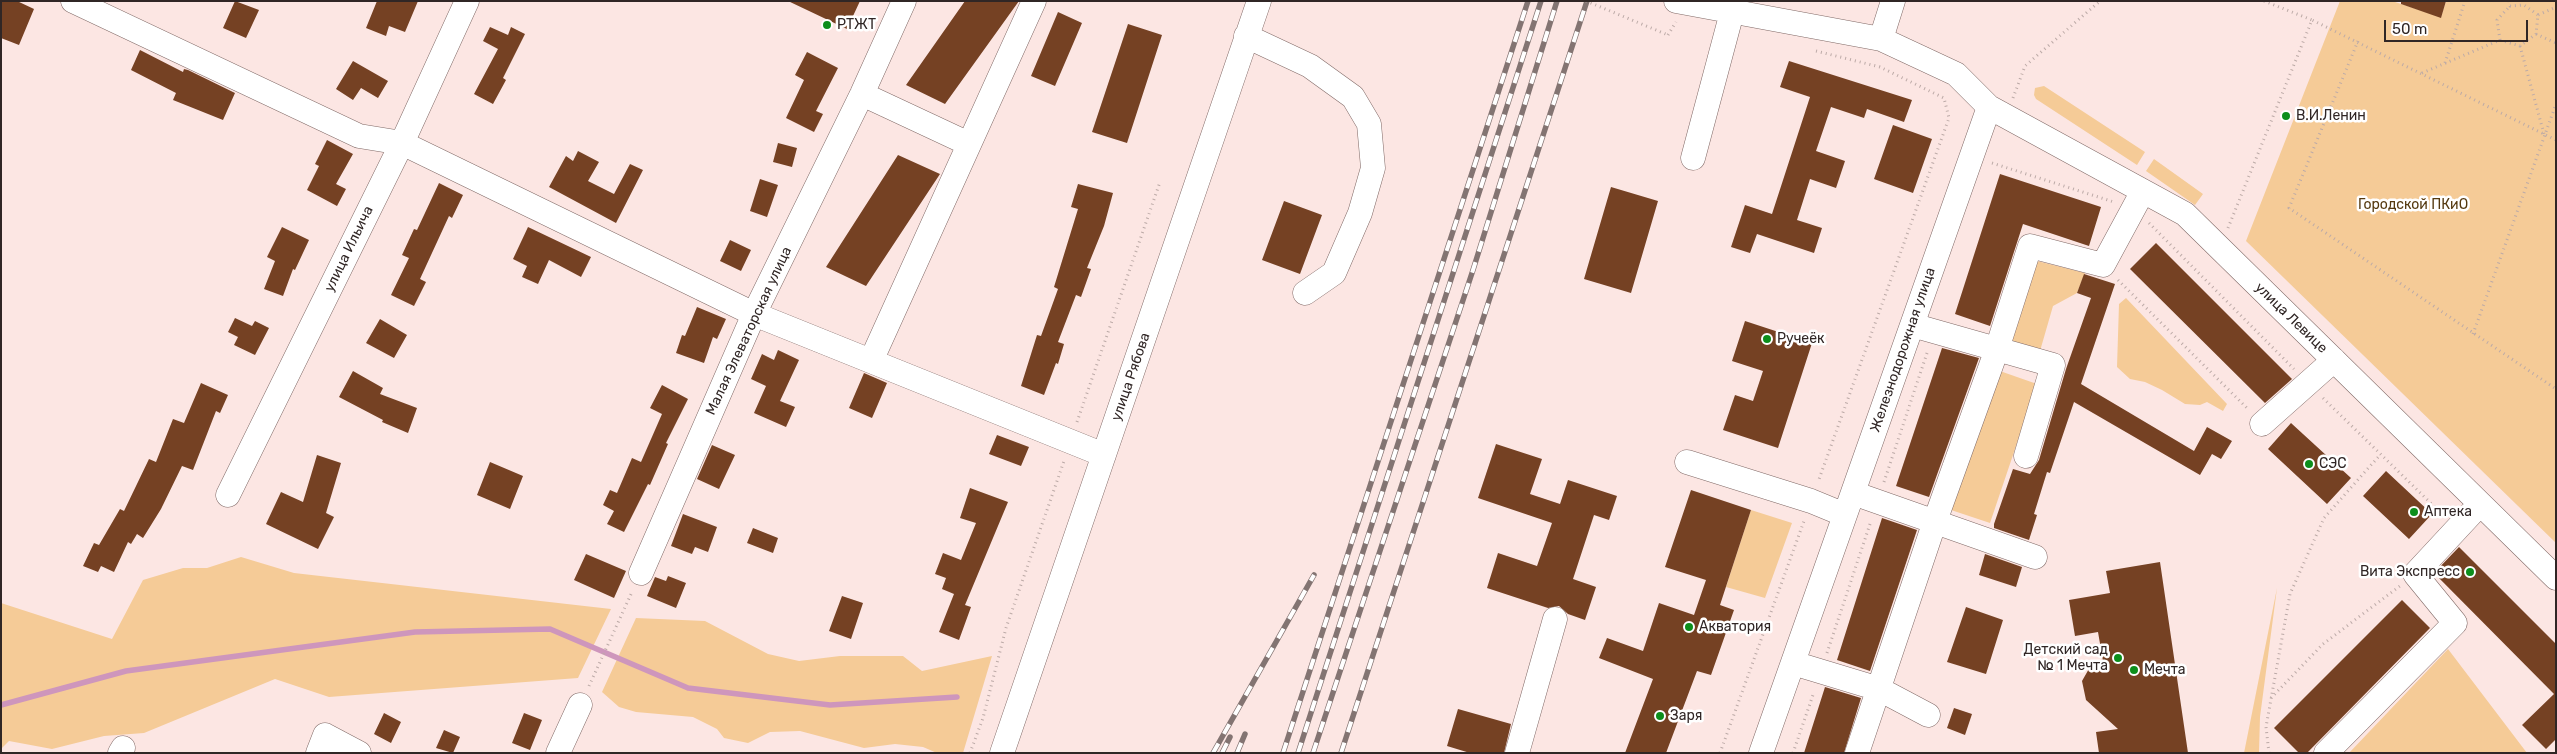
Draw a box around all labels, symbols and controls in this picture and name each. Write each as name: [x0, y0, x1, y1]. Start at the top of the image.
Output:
scale bar: [2387, 10, 2531, 42]
place label: РТЖТ: [837, 17, 876, 33]
marker: РТЖТ: [821, 19, 833, 31]
text: 50 m: [2392, 20, 2427, 38]
place label: В.И.Ленин: [2296, 108, 2366, 124]
marker: В.И.Ленин: [2280, 110, 2292, 122]
park label: Городской ПКиО: [2358, 197, 2468, 213]
street label: улица Ильича: [321, 203, 377, 295]
street label: Малая Элеваторская улица: [703, 244, 795, 418]
street label: Железнодорожная улица: [1867, 266, 1939, 434]
street label: улица Левице: [2251, 279, 2331, 357]
street label: улица Рябова: [1108, 331, 1154, 423]
place label: Ручеёк: [1777, 331, 1825, 347]
marker: Ручеёк: [1761, 333, 1773, 345]
place label: СЭС: [2319, 456, 2347, 472]
marker: СЭС: [2303, 458, 2315, 470]
place label: Аптека: [2424, 504, 2472, 520]
marker: Аптека: [2408, 506, 2420, 518]
place label: Вита Экспресс: [2360, 564, 2460, 580]
marker: Вита Экспресс: [2464, 566, 2476, 578]
place label: Акватория: [1699, 619, 1771, 635]
marker: Акватория: [1683, 621, 1695, 633]
place label: Детский сад № 1 Мечта: [2024, 642, 2108, 674]
marker: Детский сад № 1 Мечта: [2112, 652, 2124, 664]
place label: Мечта: [2144, 662, 2186, 678]
marker: Мечта: [2128, 664, 2140, 676]
place label: Заря: [1670, 708, 1702, 724]
marker: Заря: [1654, 710, 1666, 722]

